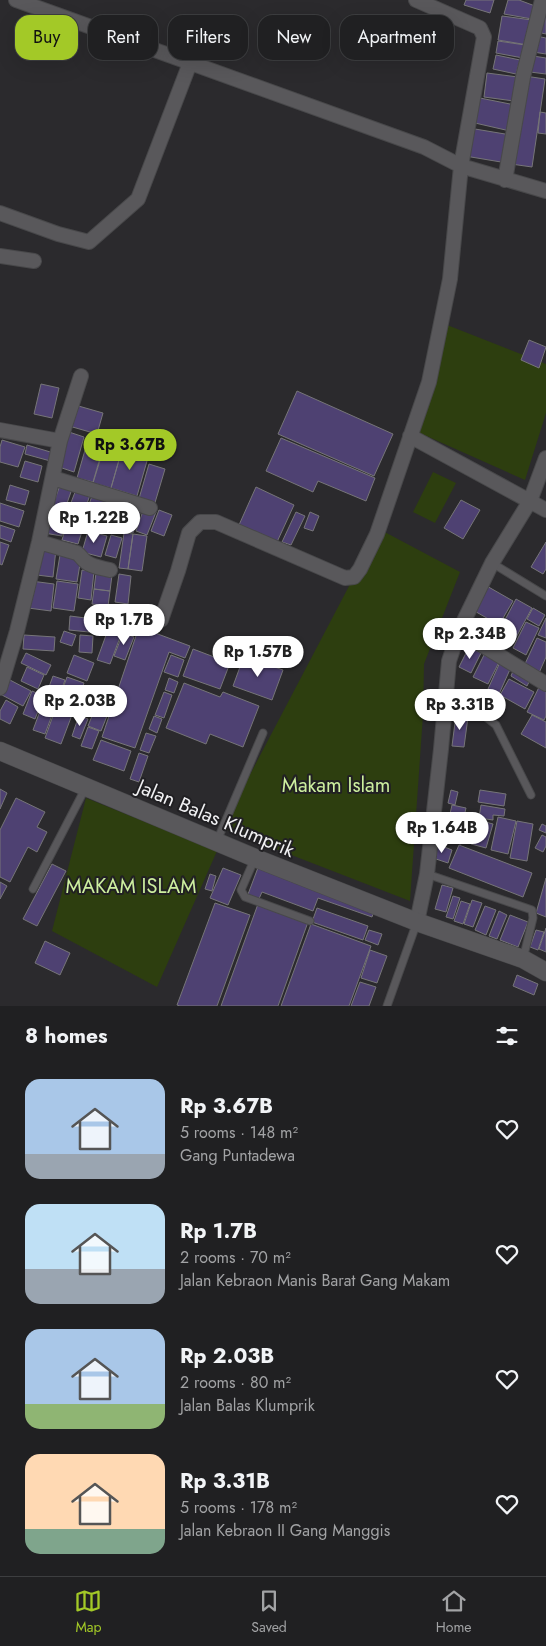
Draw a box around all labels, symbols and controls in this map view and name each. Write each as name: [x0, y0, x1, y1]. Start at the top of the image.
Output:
chip: Buy: [15, 15, 78, 60]
chip: Rent: [88, 15, 158, 60]
chip: Filters: [168, 15, 248, 60]
chip: New: [258, 15, 330, 60]
chip: Apartment: [340, 15, 454, 60]
pin: Rp 3.67B: [78, 428, 182, 471]
text: Rp 3.67B: [95, 433, 165, 456]
pin: Rp 1.22B: [42, 502, 146, 544]
text: Rp 1.22B: [59, 506, 129, 529]
pin: Rp 1.7B: [78, 604, 170, 646]
text: Rp 1.7B: [95, 608, 153, 631]
pin: Rp 2.34B: [418, 618, 522, 660]
text: Rp 2.34B: [434, 622, 506, 645]
pin: Rp 1.57B: [206, 636, 310, 678]
text: Rp 1.57B: [224, 640, 292, 663]
pin: Rp 2.03B: [28, 684, 132, 727]
pin: Rp 3.31B: [408, 688, 512, 731]
text: Rp 2.03B: [44, 689, 116, 712]
text: Rp 3.31B: [426, 693, 494, 716]
street label: Jalan Balas Klumprik: [130, 771, 299, 865]
park label: Makam Islam: [282, 771, 390, 800]
pin: Rp 1.64B: [390, 812, 494, 854]
text: Rp 1.64B: [407, 816, 477, 839]
park label: MAKAM ISLAM: [66, 872, 196, 901]
text: 8 homes: [25, 1021, 108, 1051]
icon: filters: [493, 1022, 521, 1050]
text: Rp 3.67B: [180, 1091, 273, 1121]
icon: home: [65, 1099, 125, 1159]
icon: heart: [493, 1115, 521, 1143]
text: 5 rooms · 148 m²: [180, 1121, 298, 1144]
text: Gang Puntadewa: [180, 1144, 295, 1167]
text: Rp 1.7B: [180, 1216, 257, 1246]
icon: home: [65, 1224, 125, 1284]
icon: heart: [493, 1240, 521, 1268]
text: 2 rooms · 70 m²: [180, 1246, 291, 1269]
text: Jalan Kebraon Manis Barat Gang Makam: [180, 1269, 450, 1292]
text: Rp 2.03B: [180, 1341, 274, 1371]
icon: home: [65, 1349, 125, 1409]
icon: heart: [493, 1365, 521, 1393]
text: 2 rooms · 80 m²: [180, 1371, 291, 1394]
text: Jalan Balas Klumprik: [180, 1394, 315, 1417]
text: Rp 3.31B: [180, 1466, 270, 1496]
icon: home: [65, 1474, 125, 1534]
icon: heart: [493, 1490, 521, 1518]
text: 5 rooms · 178 m²: [180, 1496, 297, 1519]
text: Jalan Kebraon II Gang Manggis: [180, 1519, 390, 1542]
tab: Map: [74, 1587, 102, 1637]
tab: Saved: [251, 1587, 287, 1637]
tab: Home: [436, 1587, 472, 1637]

